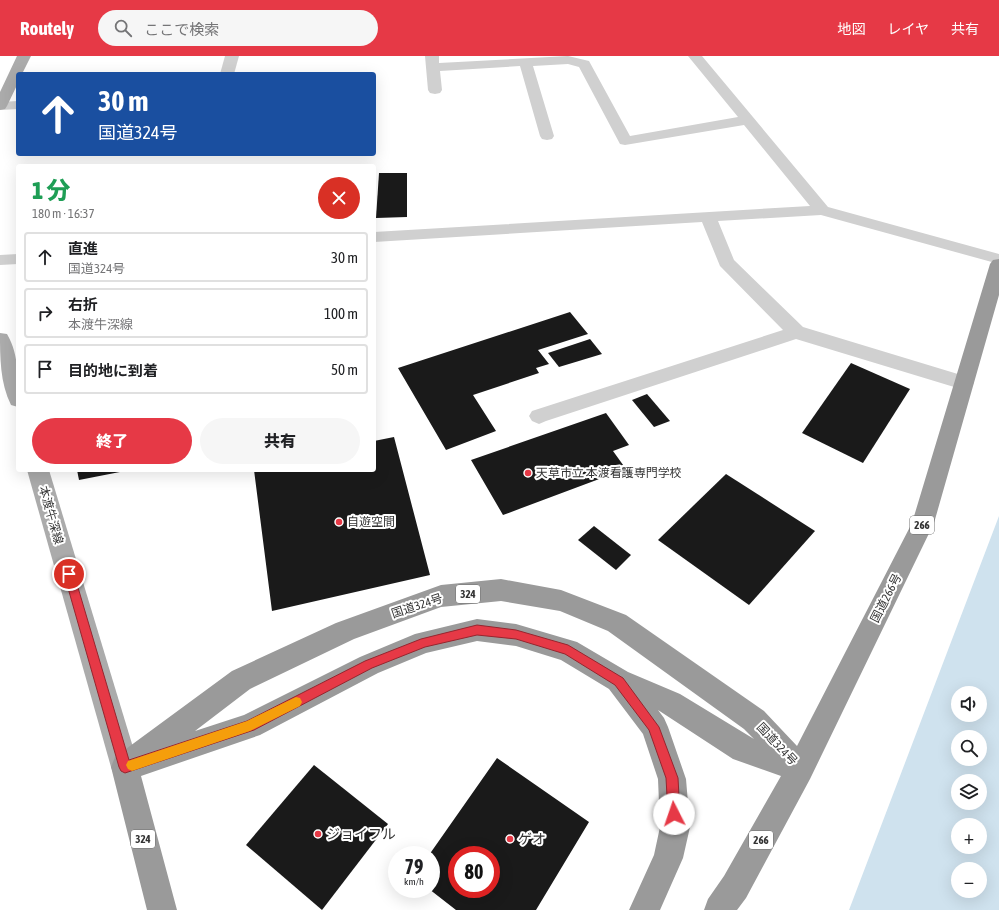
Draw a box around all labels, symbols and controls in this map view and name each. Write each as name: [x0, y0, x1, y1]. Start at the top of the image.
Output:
search box: [98, 10, 378, 46]
text: Routely: [20, 17, 74, 39]
icon: search: [112, 17, 134, 39]
text: ここで検索: [144, 21, 219, 38]
text: 地図: [837, 21, 865, 37]
text: レイヤ: [887, 21, 929, 37]
text: 共有: [951, 21, 979, 37]
text: 30 m: [98, 85, 148, 117]
icon: ahead: [32, 88, 84, 140]
text: 国道324号: [98, 122, 177, 143]
text: 1 分: [32, 177, 71, 204]
button: close: [318, 177, 360, 219]
text: 180 m · 16:37: [32, 206, 95, 221]
text: 直進: [68, 240, 98, 257]
icon: ahead: [34, 246, 56, 268]
text: 30 m: [331, 249, 358, 266]
text: 国道324号: [68, 261, 125, 276]
text: 右折: [68, 296, 98, 313]
icon: right: [34, 302, 56, 324]
text: 100 m: [324, 305, 358, 322]
text: 本渡牛深線: [68, 317, 133, 332]
icon: arrive: [34, 358, 56, 380]
text: 50 m: [331, 361, 358, 378]
text: 目的地に到着: [68, 362, 158, 379]
button: 終了: [32, 418, 192, 464]
button: 共有: [200, 418, 360, 464]
place label: 天草市立 本渡看護専門学校: [536, 466, 682, 480]
marker: 天草市立 本渡看護専門学校: [523, 468, 533, 478]
street label: 本渡牛深線: [36, 484, 66, 546]
place label: 自遊空間: [347, 515, 395, 529]
road number: 266: [910, 516, 934, 534]
marker: 自遊空間: [334, 517, 344, 527]
pin: [52, 557, 86, 591]
icon: arrive: [58, 563, 80, 585]
street label: 国道266号: [868, 571, 904, 625]
road number: 324: [456, 585, 480, 603]
street label: 国道324号: [390, 591, 444, 621]
map controls: [951, 686, 987, 898]
button: sound: [951, 686, 987, 722]
street label: 国道324号: [754, 720, 800, 768]
button: search: [951, 730, 987, 766]
button: layers: [951, 774, 987, 810]
position arrow: [653, 793, 695, 835]
button: +: [951, 818, 987, 854]
place label: ジョイフル: [326, 826, 396, 842]
marker: ジョイフル: [313, 829, 323, 839]
road number: 324: [131, 830, 155, 848]
place label: ゲオ: [518, 831, 546, 847]
road number: 266: [749, 831, 773, 849]
marker: ゲオ: [505, 834, 515, 844]
speed limit sign: 80: [448, 846, 500, 898]
text: 79: [405, 855, 423, 878]
button: −: [951, 862, 987, 898]
text: km/h: [404, 876, 424, 887]

